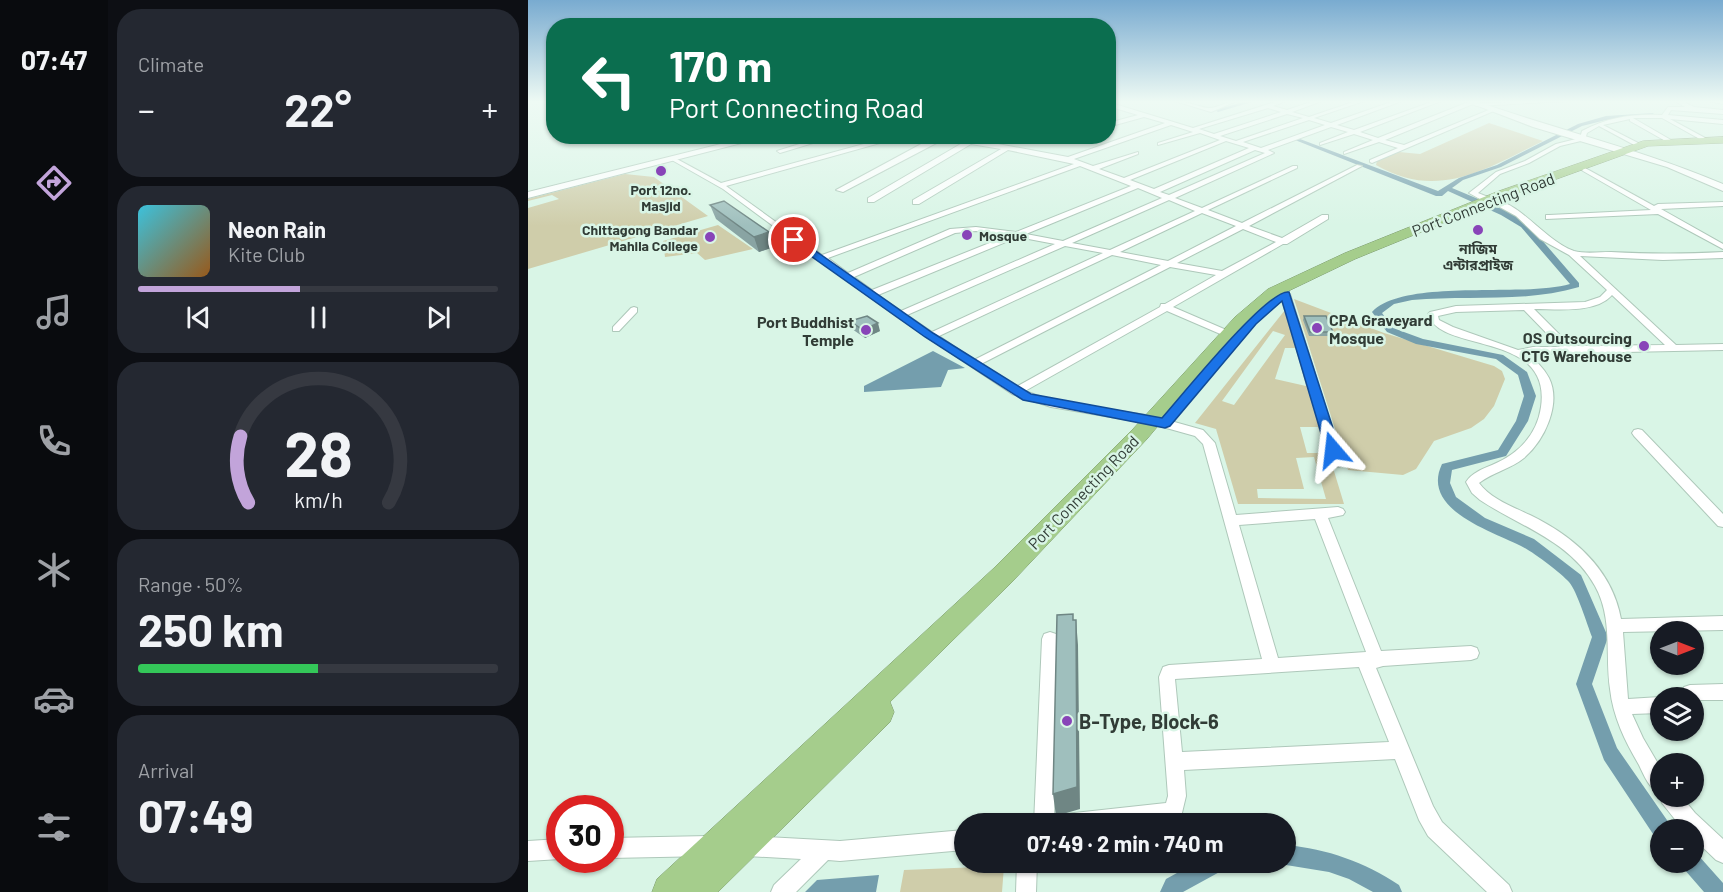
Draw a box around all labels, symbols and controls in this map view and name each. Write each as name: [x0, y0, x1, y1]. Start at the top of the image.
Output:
text: 170 m: [669, 40, 772, 90]
icon: left: [570, 42, 648, 120]
text: 07:47: [21, 43, 87, 75]
text: Climate: [138, 52, 204, 76]
text: 22°: [284, 82, 352, 136]
text: −: [138, 89, 155, 129]
text: +: [481, 89, 498, 129]
text: Port Connecting Road: [669, 91, 924, 123]
icon: directions: [33, 162, 75, 204]
marker: Port 12no. Masjid: [654, 164, 668, 178]
street label: Port Connecting Road: [1409, 168, 1557, 240]
place label: Port 12no. Masjid: [630, 181, 692, 214]
pin: [768, 214, 819, 265]
text: Neon Rain: [228, 216, 326, 242]
place label: Chittagong Bandar Mahila College: [582, 221, 699, 254]
icon: arrive: [777, 223, 810, 256]
marker: নাজিম এন্টারপ্রাইজ: [1471, 223, 1485, 237]
place label: Mosque: [979, 227, 1027, 244]
marker: Mosque: [960, 228, 974, 242]
marker: Chittagong Bandar Mahila College: [703, 230, 717, 244]
place label: নাজিম এন্টারপ্রাইজ: [1443, 240, 1513, 273]
text: Kite Club: [228, 242, 305, 266]
icon: music: [33, 291, 75, 333]
icon: previous: [182, 301, 215, 334]
icon: pause: [302, 301, 335, 334]
icon: next: [422, 301, 455, 334]
place label: CPA Graveyard Mosque: [1329, 310, 1433, 347]
place label: Port Buddhist Temple: [757, 312, 854, 349]
marker: CPA Graveyard Mosque: [1310, 321, 1324, 335]
marker: Port Buddhist Temple: [859, 323, 873, 337]
place label: OS Outsourcing CTG Warehouse: [1521, 328, 1632, 365]
marker: OS Outsourcing CTG Warehouse: [1637, 339, 1651, 353]
text: 28: [284, 415, 352, 489]
position arrow: [1301, 418, 1365, 482]
icon: phone: [33, 420, 75, 462]
street label: Port Connecting Road: [1024, 431, 1142, 553]
text: km/h: [294, 487, 342, 512]
icon: climate: [33, 549, 75, 591]
text: Range · 50%: [138, 572, 243, 596]
text: 250 km: [138, 602, 284, 656]
north arrow: [1650, 621, 1704, 675]
map controls: [1650, 621, 1704, 873]
icon: car: [33, 678, 75, 720]
button: layers: [1650, 687, 1704, 741]
place label: B-Type, Block-6: [1079, 709, 1219, 733]
marker: B-Type, Block-6: [1060, 714, 1074, 728]
button: +: [1650, 753, 1704, 807]
text: Arrival: [138, 758, 194, 782]
text: 07:49: [138, 788, 253, 842]
speed limit sign: 30: [546, 795, 624, 873]
icon: filters: [33, 806, 75, 848]
button: −: [1650, 819, 1704, 873]
text: 07:49 · 2 min · 740 m: [1027, 830, 1223, 856]

